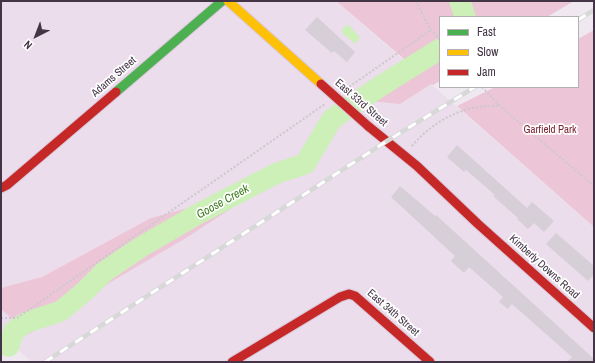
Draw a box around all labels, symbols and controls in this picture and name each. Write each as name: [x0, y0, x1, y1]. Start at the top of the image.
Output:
north arrow: [16, 16, 56, 56]
legend: [439, 16, 579, 88]
text: Fast: [477, 24, 496, 40]
text: N: [21, 38, 35, 52]
text: Slow: [477, 44, 498, 60]
street label: Adams Street: [89, 54, 139, 100]
text: Jam: [477, 64, 496, 80]
street label: East 33rd Street: [332, 77, 390, 129]
park label: Garfield Park: [523, 123, 577, 137]
water label: Goose Creek: [194, 182, 252, 222]
street label: Kimberly Downs Road: [506, 232, 582, 302]
street label: East 34th Street: [364, 287, 422, 339]

